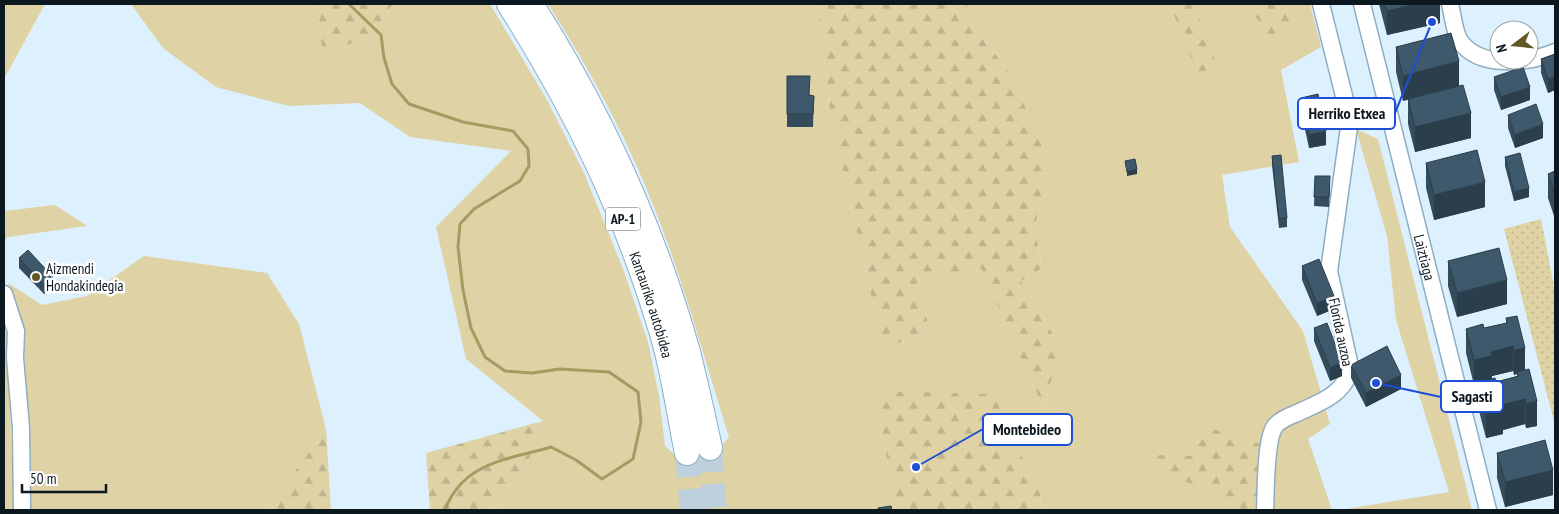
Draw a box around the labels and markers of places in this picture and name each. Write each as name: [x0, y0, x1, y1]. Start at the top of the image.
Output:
callout: Herriko Etxea: [1298, 98, 1395, 129]
place label: Aizmendi Hondakindegia: [46, 259, 124, 295]
marker: Aizmendi Hondakindegia: [30, 271, 42, 283]
callout: Sagasti: [1441, 381, 1503, 412]
callout: Montebideo: [983, 414, 1072, 445]

